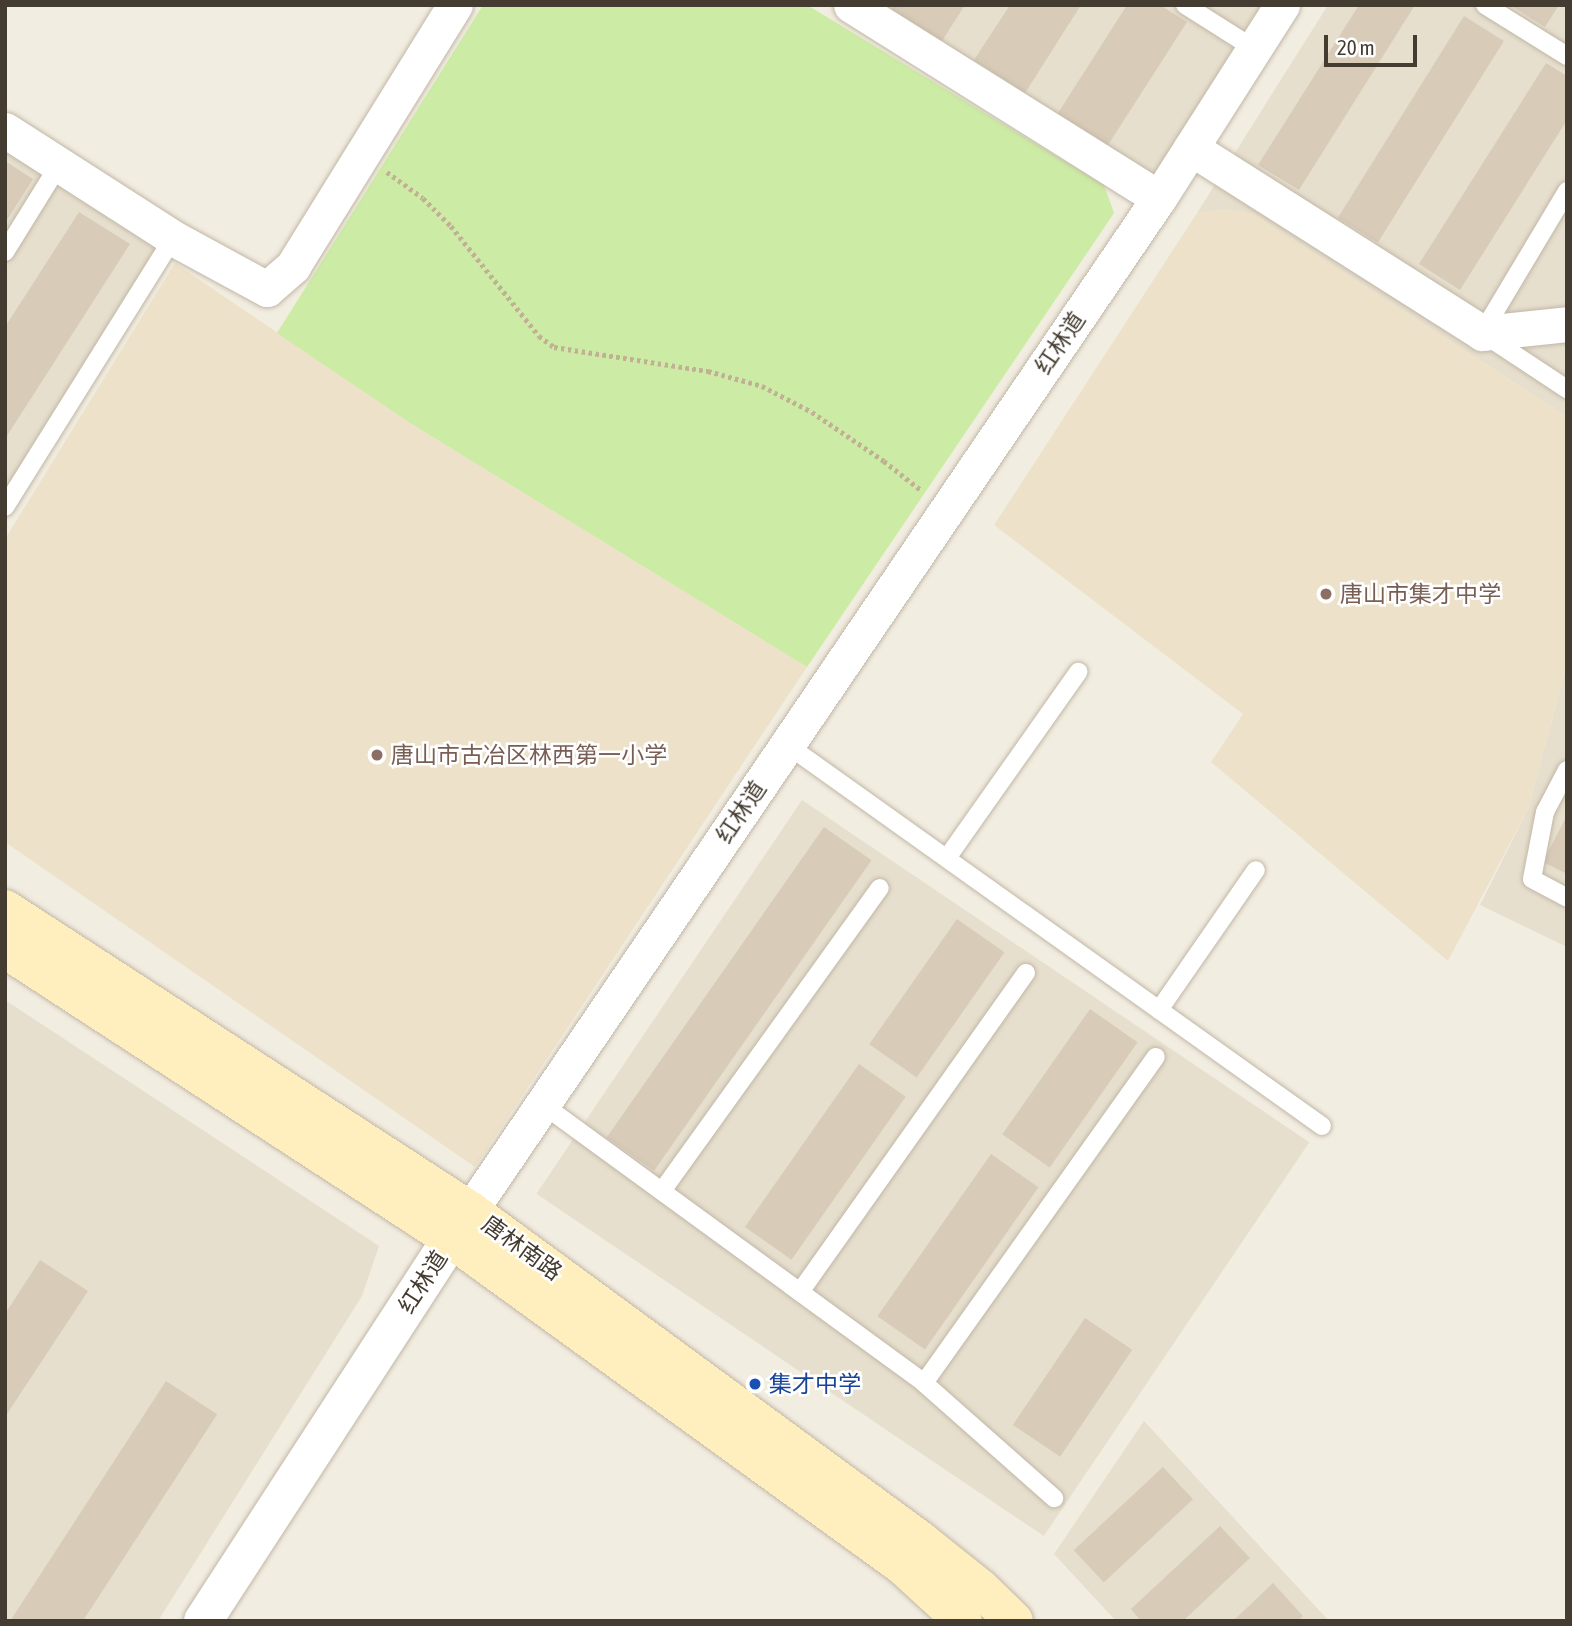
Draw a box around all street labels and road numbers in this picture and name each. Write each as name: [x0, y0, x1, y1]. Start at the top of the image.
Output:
street label: 红林道: [1029, 307, 1091, 379]
street label: 红林道: [710, 776, 772, 848]
street label: 唐林南路: [477, 1210, 567, 1286]
street label: 红林道: [393, 1246, 453, 1318]

